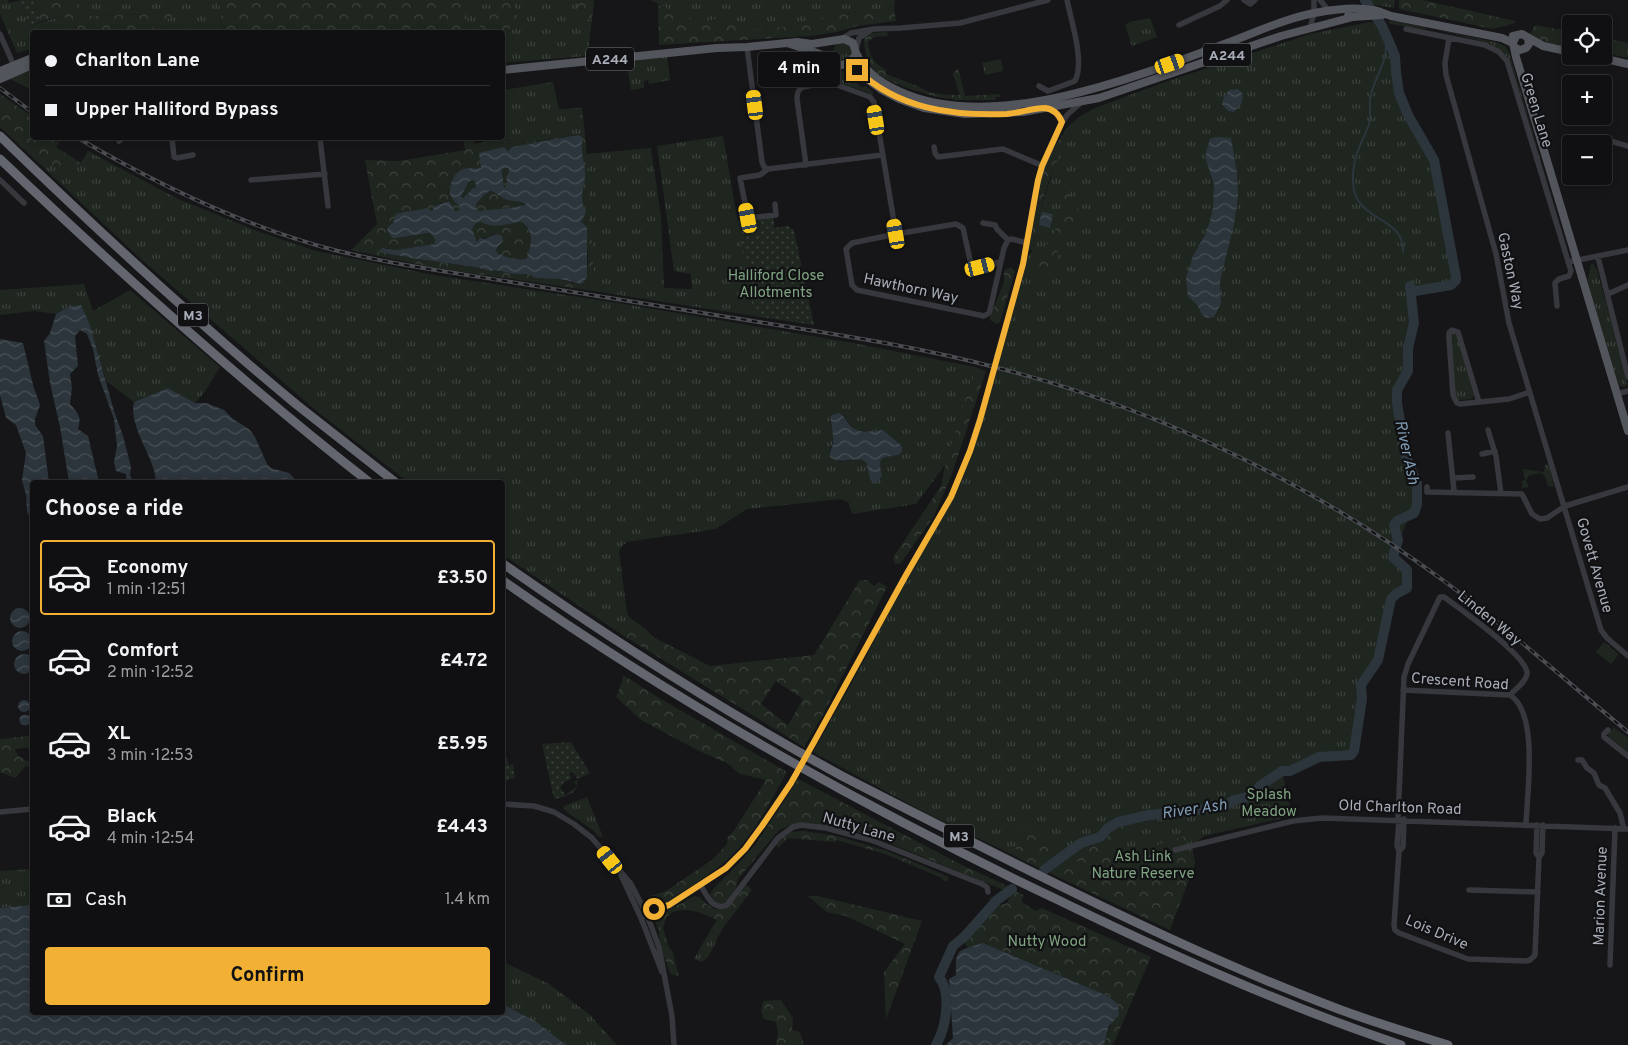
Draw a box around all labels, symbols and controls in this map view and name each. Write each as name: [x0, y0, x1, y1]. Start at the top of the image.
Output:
map controls: [1562, 15, 1612, 185]
button: locate: [1562, 15, 1612, 65]
road number: A244: [1203, 44, 1251, 66]
road number: A244: [586, 48, 634, 70]
text: Charlton Lane: [75, 49, 200, 73]
callout: 4 min: [757, 52, 840, 88]
car: [1153, 52, 1186, 76]
text: 4 min: [778, 59, 820, 79]
route end: [846, 59, 868, 81]
street label: Green Lane: [1515, 71, 1556, 150]
button: +: [1562, 75, 1612, 125]
car: [745, 89, 764, 121]
text: Upper Halliford Bypass: [75, 98, 279, 122]
car: [866, 104, 885, 136]
button: −: [1562, 135, 1612, 185]
car: [737, 202, 758, 234]
car: [886, 218, 905, 250]
street label: Gaston Way: [1492, 231, 1527, 312]
car: [963, 256, 996, 278]
park label: Halliford Close Allotments: [728, 267, 824, 303]
street label: Hawthorn Way: [862, 270, 960, 309]
road number: M3: [178, 304, 208, 326]
water label: River Ash: [1389, 418, 1423, 487]
text: Choose a ride: [45, 496, 183, 523]
street label: Govett Avenue: [1571, 516, 1616, 615]
icon: car: [47, 555, 92, 600]
text: Economy: [107, 556, 188, 580]
text: £3.50: [437, 566, 488, 590]
text: 1 min · 12:51: [107, 580, 186, 600]
street label: Linden Way: [1453, 587, 1525, 651]
icon: car: [47, 638, 92, 683]
text: Comfort: [107, 639, 179, 663]
text: £4.72: [440, 649, 488, 673]
text: 2 min · 12:52: [107, 663, 194, 683]
street label: Crescent Road: [1410, 670, 1509, 695]
icon: car: [47, 721, 92, 766]
text: XL: [107, 722, 130, 746]
text: £5.95: [437, 732, 488, 756]
text: 3 min · 12:53: [107, 746, 193, 766]
park label: Splash Meadow: [1241, 786, 1297, 822]
water label: River Ash: [1160, 795, 1228, 824]
street label: Old Charlton Road: [1338, 797, 1462, 820]
icon: car: [47, 804, 92, 849]
text: Black: [107, 805, 157, 829]
street label: Nutty Lane: [820, 809, 897, 848]
text: £4.43: [436, 815, 488, 839]
road number: M3: [944, 824, 974, 848]
text: 4 min · 12:54: [107, 829, 194, 849]
car: [594, 844, 625, 876]
street label: Marion Avenue: [1590, 846, 1613, 946]
park label: Ash Link Nature Reserve: [1091, 848, 1195, 884]
icon: cash: [45, 886, 73, 914]
text: Cash: [85, 888, 127, 912]
text: 1.4 km: [445, 890, 490, 910]
route start: [643, 898, 665, 920]
street label: Lois Drive: [1402, 912, 1471, 955]
park label: Nutty Wood: [1007, 933, 1087, 952]
button: Confirm: [45, 947, 490, 1005]

